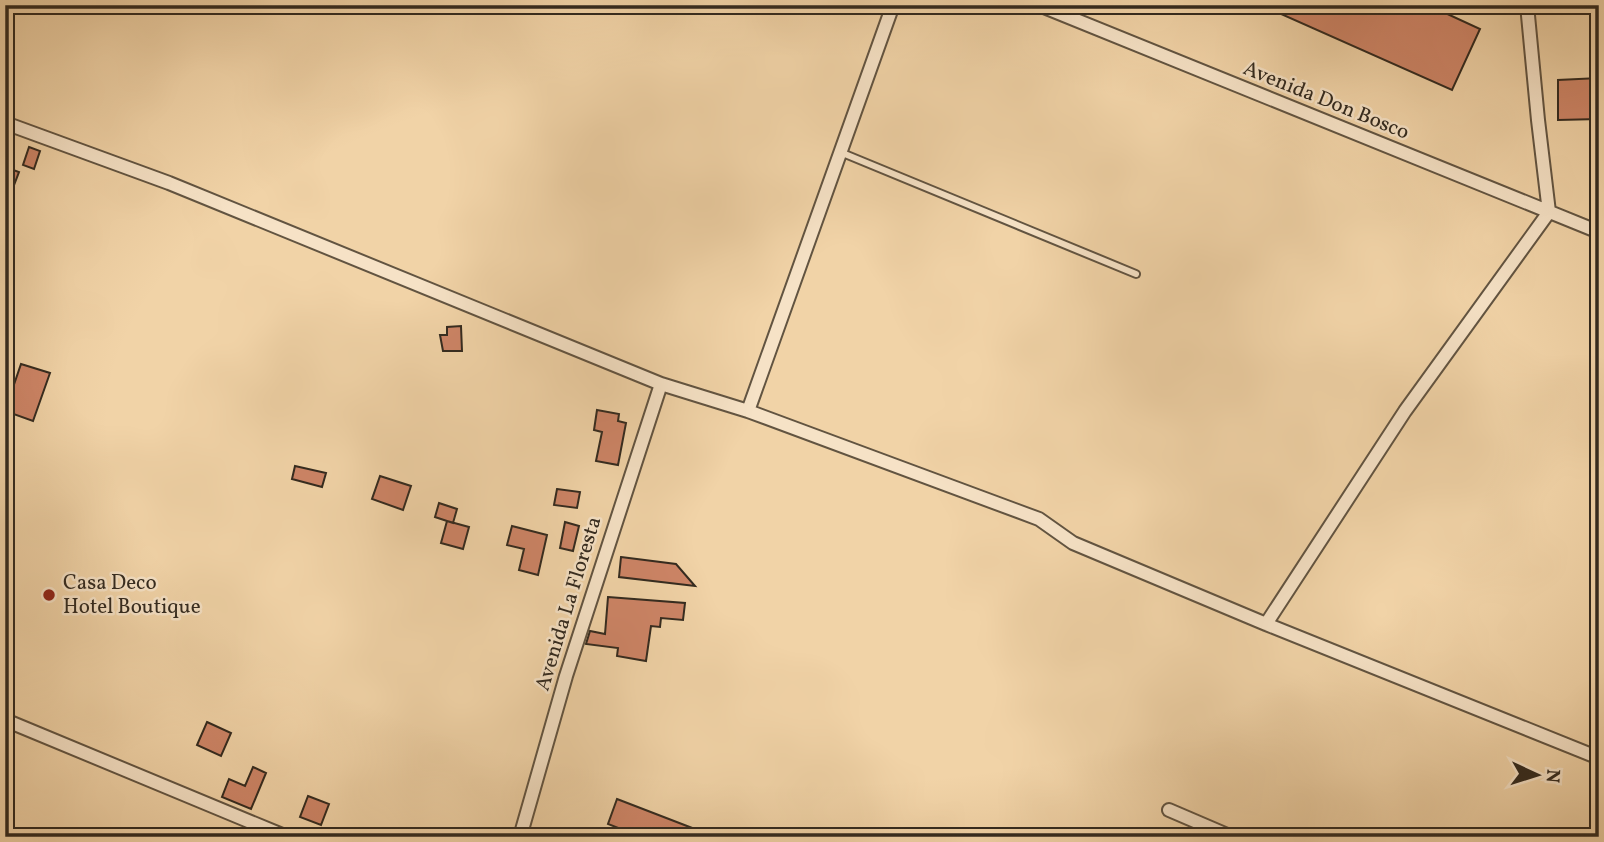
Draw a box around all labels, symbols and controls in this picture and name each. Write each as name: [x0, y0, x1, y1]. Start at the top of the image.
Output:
street label: Avenida Don Bosco: [1239, 54, 1413, 148]
street label: Avenida La Floresta: [529, 513, 609, 695]
place label: Casa Deco Hotel Boutique: [63, 569, 201, 622]
marker: Casa Deco Hotel Boutique: [41, 587, 57, 603]
north arrow: [1502, 740, 1572, 810]
text: N: [1538, 768, 1565, 784]

